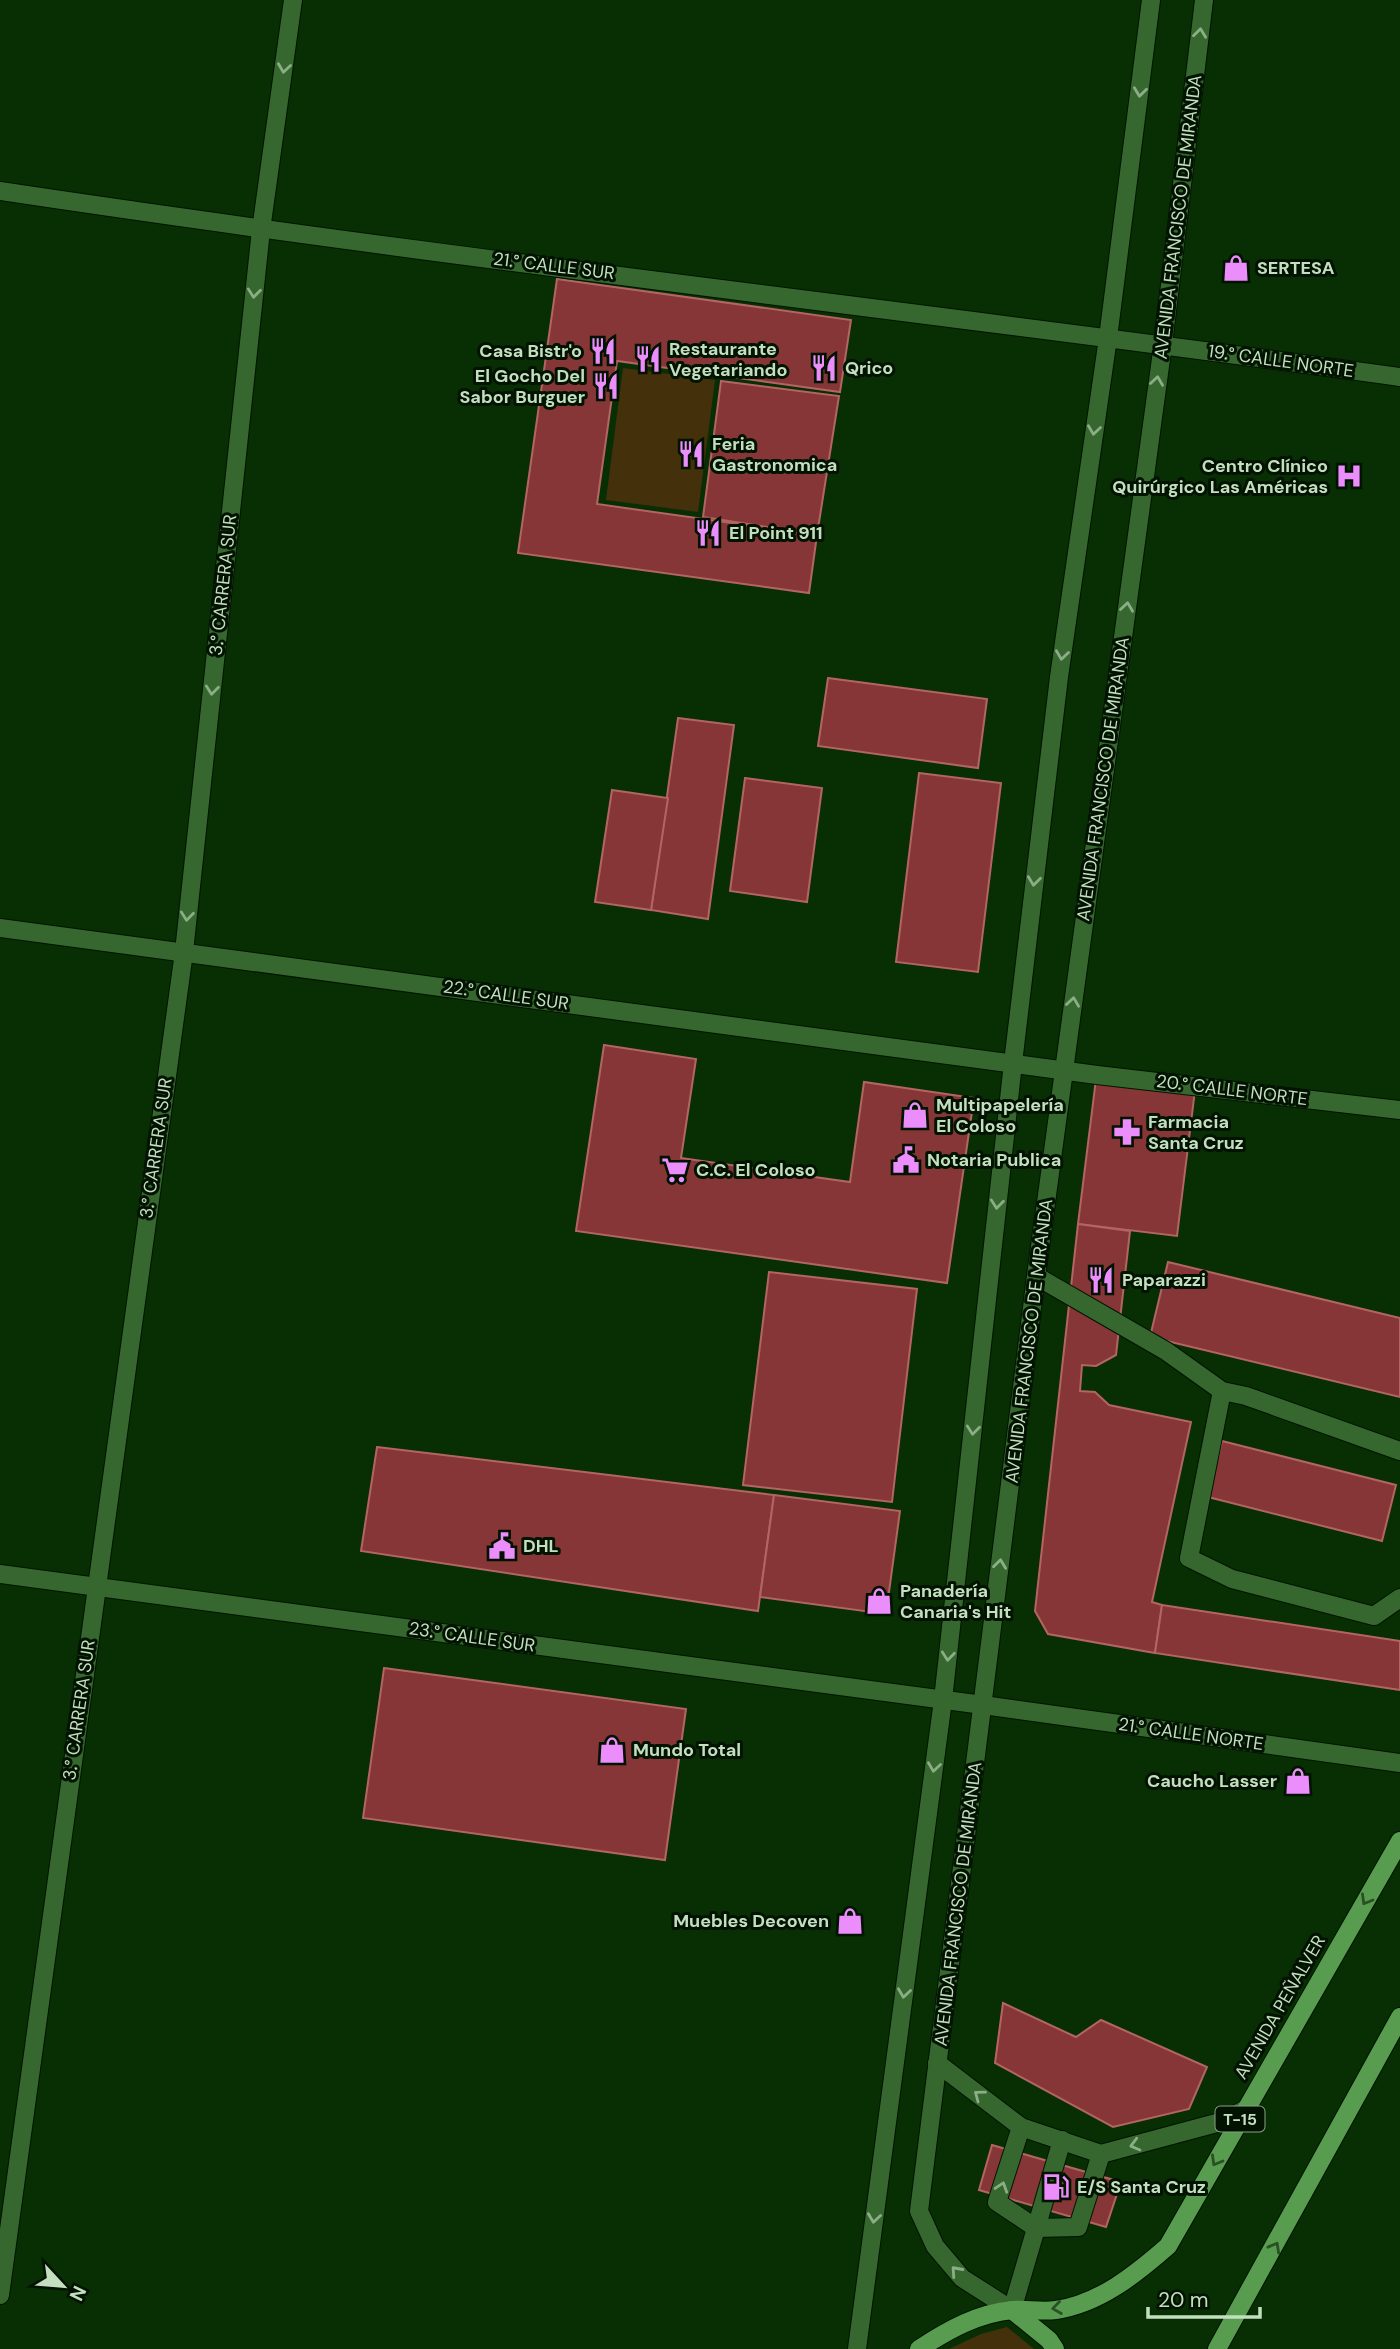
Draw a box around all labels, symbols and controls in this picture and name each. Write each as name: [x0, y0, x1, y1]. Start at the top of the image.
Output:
one-way arrow: [1193, 28, 1208, 39]
one-way arrow: [277, 62, 292, 73]
street label: AVENIDA FRANCISCO DE MIRANDA: [1149, 73, 1207, 361]
one-way arrow: [1132, 86, 1147, 98]
street label: 21.° CALLE SUR: [492, 247, 616, 285]
shop icon: SERTESA: [1221, 253, 1251, 283]
place label: SERTESA: [1257, 256, 1335, 280]
one-way arrow: [247, 288, 262, 299]
restaurant icon: Casa Bistr'o: [588, 336, 618, 366]
place label: Restaurante Vegetariando: [669, 337, 787, 382]
place label: Casa Bistr'o: [479, 339, 582, 363]
street label: 19.° CALLE NORTE: [1207, 339, 1355, 383]
restaurant icon: Restaurante Vegetariando: [633, 344, 663, 374]
restaurant icon: Qrico: [809, 353, 839, 383]
place label: Qrico: [845, 356, 893, 380]
place label: El Gocho Del Sabor Burguer: [459, 364, 585, 409]
restaurant icon: El Gocho Del Sabor Burguer: [591, 371, 621, 401]
one-way arrow: [1150, 375, 1165, 387]
one-way arrow: [1087, 424, 1102, 436]
place label: Feria Gastronomica: [712, 432, 837, 477]
restaurant icon: Feria Gastronomica: [676, 439, 706, 469]
place label: Centro Clínico Quirúrgico Las Américas: [1112, 454, 1328, 499]
hospital icon: Centro Clínico Quirúrgico Las Américas: [1334, 461, 1364, 491]
street label: 3.° CARRERA SUR: [204, 513, 242, 657]
restaurant icon: El Point 911: [693, 518, 723, 548]
place label: El Point 911: [729, 521, 823, 545]
one-way arrow: [1119, 601, 1134, 612]
street label: AVENIDA FRANCISCO DE MIRANDA: [1071, 635, 1135, 922]
one-way arrow: [1055, 649, 1070, 661]
one-way arrow: [204, 684, 219, 696]
one-way arrow: [1027, 875, 1042, 887]
one-way arrow: [180, 910, 195, 922]
street label: 22.° CALLE SUR: [442, 974, 570, 1016]
one-way arrow: [1065, 996, 1080, 1008]
street label: 20.° CALLE NORTE: [1155, 1069, 1309, 1111]
street label: 3.° CARRERA SUR: [134, 1076, 178, 1220]
place label: Multipapelería El Coloso: [936, 1093, 1064, 1138]
shop icon: Multipapelería El Coloso: [900, 1100, 930, 1130]
place label: Farmacia Santa Cruz: [1148, 1110, 1244, 1155]
pharmacy icon: Farmacia Santa Cruz: [1112, 1117, 1142, 1147]
public building icon: Notaria Publica: [891, 1145, 921, 1175]
place label: Notaria Publica: [927, 1148, 1061, 1172]
supermarket icon: C.C. El Coloso: [660, 1155, 690, 1185]
place label: C.C. El Coloso: [696, 1158, 815, 1182]
street label: AVENIDA FRANCISCO DE MIRANDA: [1000, 1197, 1058, 1485]
one-way arrow: [990, 1198, 1005, 1210]
restaurant icon: Paparazzi: [1086, 1265, 1116, 1295]
place label: Paparazzi: [1122, 1268, 1206, 1292]
one-way arrow: [965, 1424, 980, 1436]
public building icon: DHL: [487, 1531, 517, 1561]
place label: DHL: [523, 1534, 559, 1558]
one-way arrow: [993, 1558, 1008, 1570]
place label: Panadería Canaria's Hit: [900, 1579, 1011, 1624]
shop icon: Panadería Canaria's Hit: [864, 1586, 894, 1616]
street label: 23.° CALLE SUR: [407, 1616, 537, 1658]
street label: 3.° CARRERA SUR: [57, 1638, 101, 1782]
one-way arrow: [941, 1651, 956, 1662]
street label: 21.° CALLE NORTE: [1117, 1712, 1265, 1756]
shop icon: Mundo Total: [597, 1735, 627, 1765]
place label: Mundo Total: [633, 1738, 741, 1762]
street label: AVENIDA FRANCISCO DE MIRANDA: [929, 1760, 987, 2048]
one-way arrow: [927, 1762, 942, 1773]
shop icon: Caucho Lasser: [1283, 1766, 1313, 1796]
place label: Caucho Lasser: [1147, 1769, 1277, 1793]
one-way arrow: [1361, 1893, 1374, 1905]
shop icon: Muebles Decoven: [835, 1906, 865, 1936]
place label: Muebles Decoven: [673, 1909, 829, 1933]
street label: AVENIDA PEÑALVER: [1229, 1931, 1331, 2083]
one-way arrow: [897, 1987, 912, 1999]
one-way arrow: [974, 2090, 987, 2103]
road number: T-15: [1216, 2106, 1264, 2132]
one-way arrow: [1129, 2137, 1141, 2151]
one-way arrow: [1212, 2153, 1225, 2166]
fuel station icon: E/S Santa Cruz: [1041, 2172, 1071, 2202]
place label: E/S Santa Cruz: [1077, 2175, 1206, 2199]
one-way arrow: [994, 2181, 1008, 2193]
one-way arrow: [867, 2212, 882, 2224]
one-way arrow: [1267, 2242, 1280, 2254]
north arrow: [28, 2251, 98, 2321]
one-way arrow: [952, 2266, 964, 2279]
scale bar: [1148, 2276, 1260, 2320]
text: N: [64, 2282, 92, 2305]
text: 20 m: [1158, 2286, 1209, 2314]
one-way arrow: [1051, 2301, 1063, 2316]

